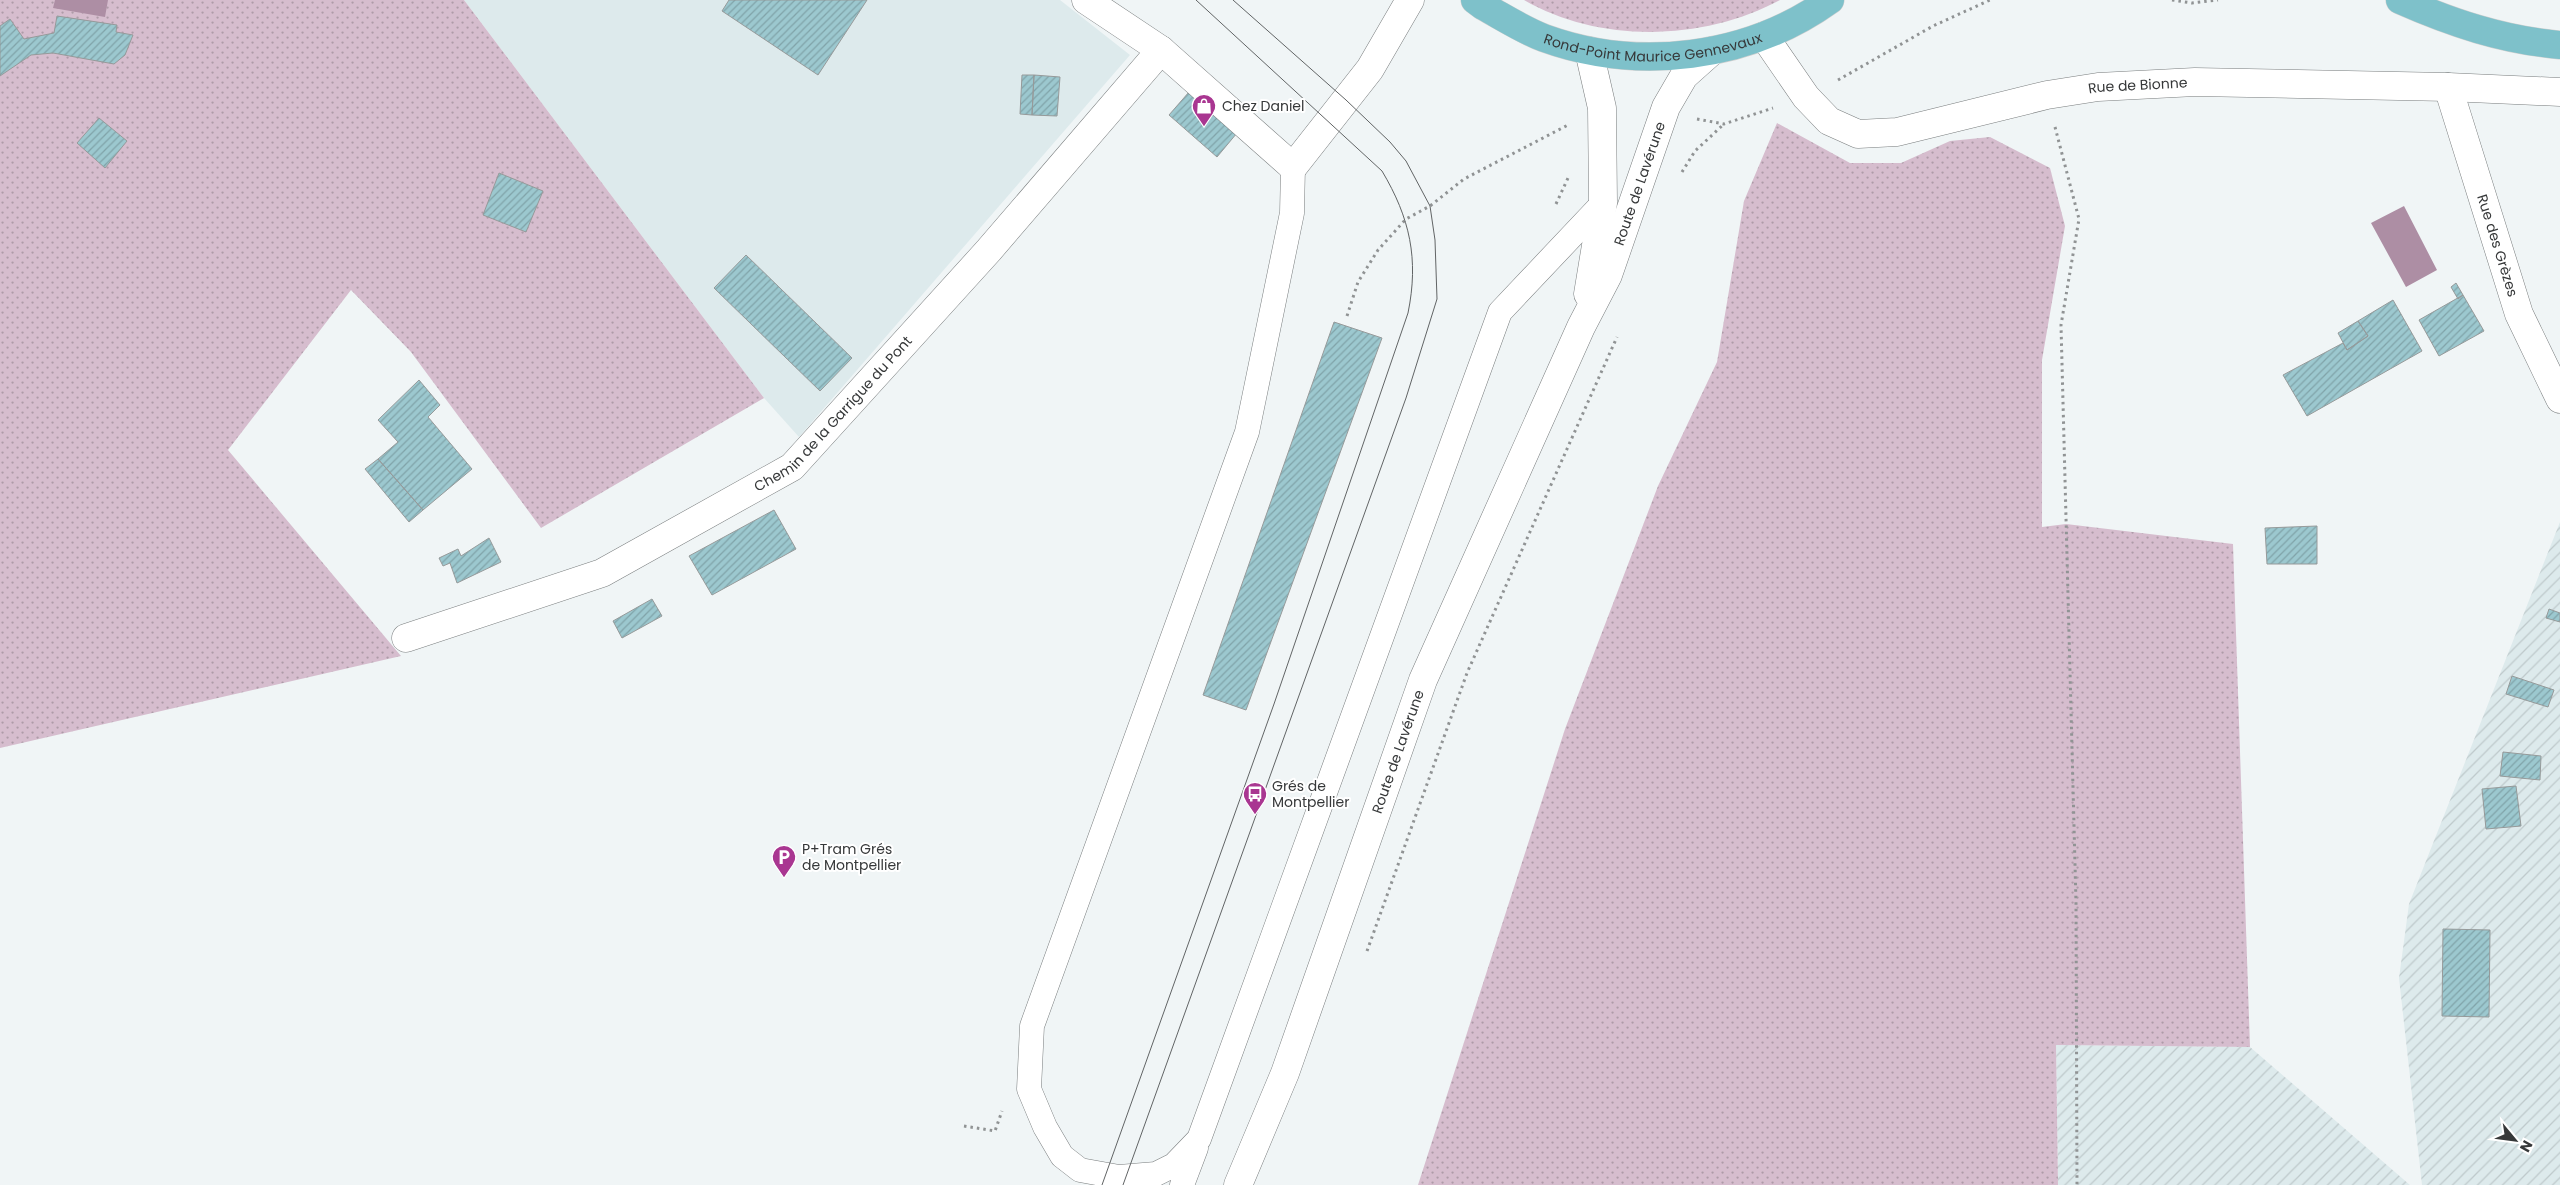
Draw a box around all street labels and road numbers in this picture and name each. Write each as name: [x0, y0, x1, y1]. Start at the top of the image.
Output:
street label: Rond-Point Maurice Gennevaux: [1541, 27, 1763, 43]
street label: Rue de Bionne: [2087, 72, 2188, 98]
street label: Route de Lavérune: [1609, 119, 1670, 248]
street label: Rue des Grèzes: [2472, 192, 2523, 299]
street label: Chemin de la Garrigue du Pont: [750, 331, 916, 496]
street label: Route de Lavérune: [1367, 687, 1429, 816]

